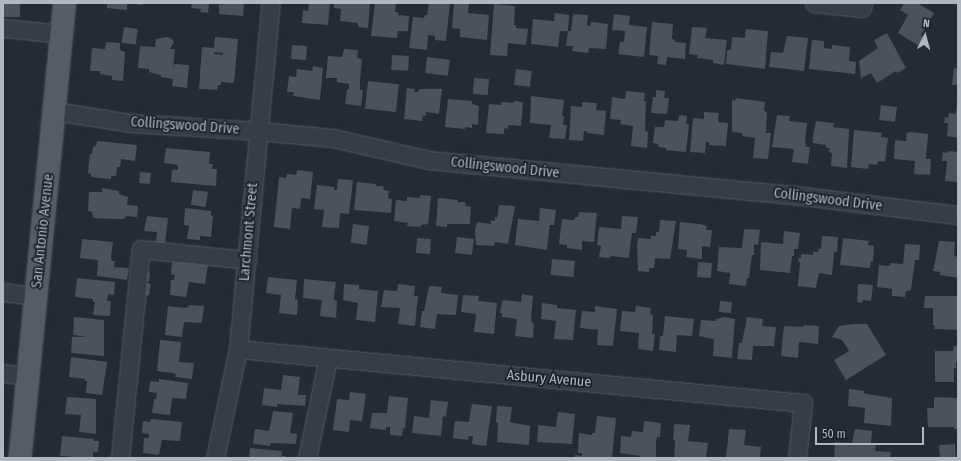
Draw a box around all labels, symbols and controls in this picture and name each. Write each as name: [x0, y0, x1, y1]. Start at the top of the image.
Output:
north arrow: [905, 16, 945, 56]
text: N: [922, 17, 930, 30]
street label: Collingswood Drive: [130, 114, 240, 138]
street label: Collingswood Drive: [450, 154, 560, 182]
street label: San Antonio Avenue: [29, 173, 57, 289]
street label: Larchmont Street: [236, 182, 262, 282]
street label: Collingswood Drive: [773, 185, 883, 215]
street label: Asbury Avenue: [506, 367, 592, 391]
scale bar: [817, 419, 926, 445]
text: 50 m: [822, 427, 846, 441]

